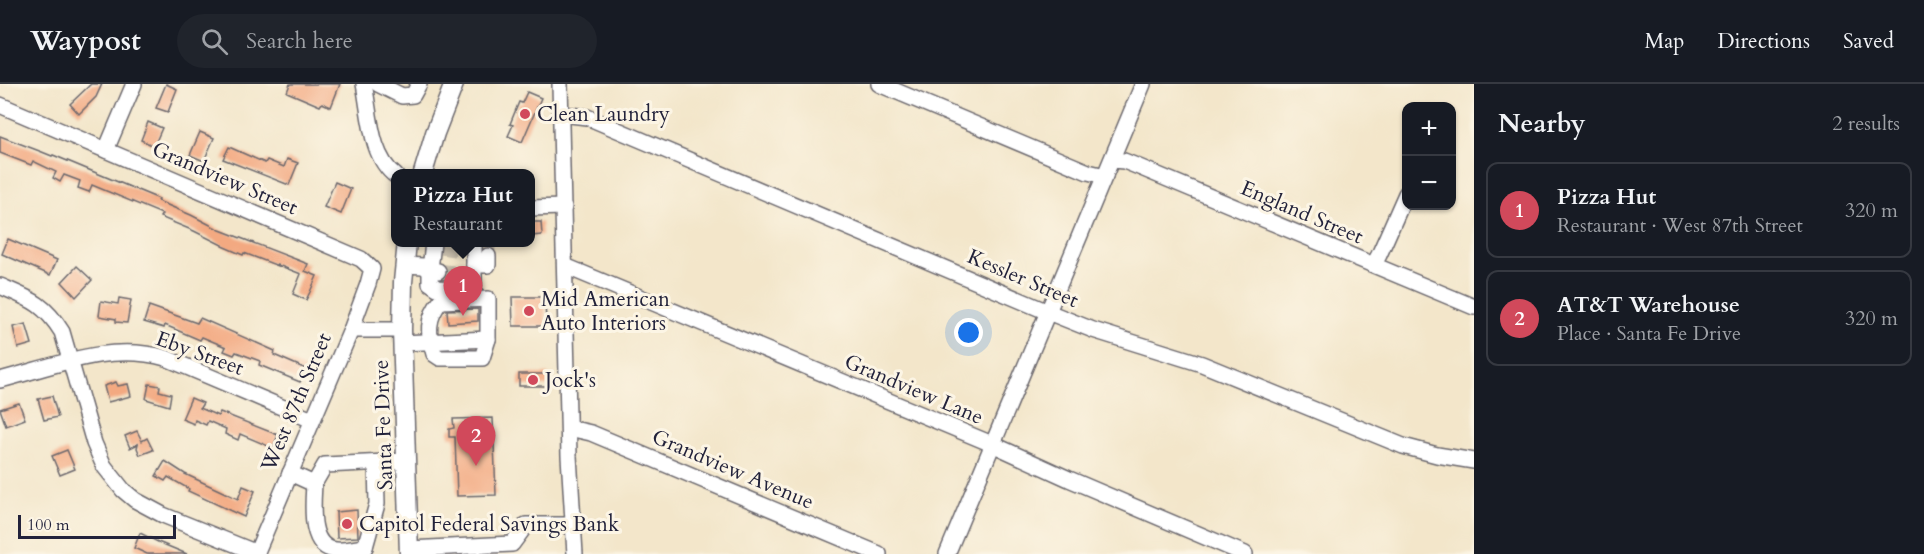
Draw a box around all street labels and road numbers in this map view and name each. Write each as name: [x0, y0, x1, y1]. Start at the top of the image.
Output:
street label: Grandview Street: [148, 135, 302, 222]
street label: England Street: [1236, 174, 1368, 251]
street label: Kessler Street: [963, 242, 1083, 315]
street label: Eby Street: [152, 324, 248, 383]
street label: West 87th Street: [254, 328, 339, 477]
street label: Grandview Lane: [840, 347, 988, 432]
street label: Santa Fe Drive: [367, 359, 400, 491]
street label: Grandview Avenue: [647, 422, 818, 517]

